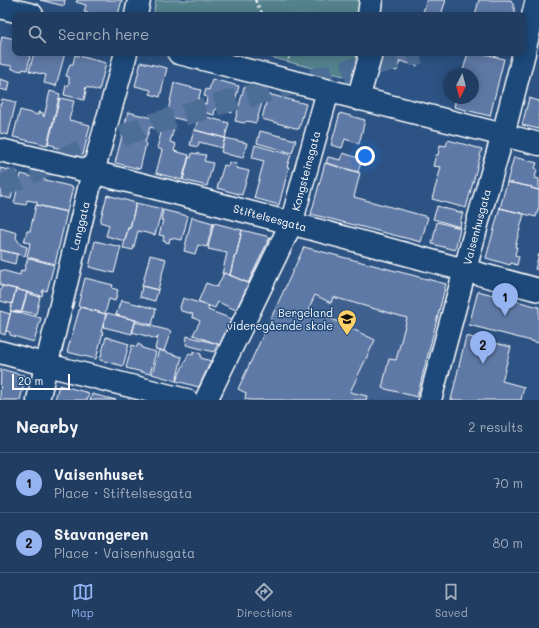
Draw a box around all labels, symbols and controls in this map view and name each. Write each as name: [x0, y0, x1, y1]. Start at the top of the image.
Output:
search box: [12, 12, 527, 56]
icon: search: [26, 23, 48, 45]
text: Search here: [58, 24, 149, 44]
north arrow: [443, 68, 479, 104]
street label: Kongsteinsgata: [288, 129, 323, 213]
your location: [355, 146, 375, 166]
street label: Vaisenhusgata: [459, 187, 494, 267]
street label: Langgata: [66, 200, 93, 252]
street label: Stiftelsesgata: [232, 201, 309, 235]
pin: 1: [492, 283, 518, 316]
place label: Bergeland videregående skole: [227, 305, 333, 333]
school or university icon: Bergeland videregående skole: [336, 308, 358, 336]
pin: 2: [470, 331, 496, 364]
scale bar: [12, 372, 70, 391]
text: 20 m: [18, 373, 43, 388]
text: Nearby: [16, 415, 78, 437]
text: 2 results: [468, 418, 523, 435]
text: Vaisenhuset: [54, 464, 144, 484]
text: 1: [26, 474, 32, 491]
text: 70 m: [493, 474, 523, 491]
text: Place · Stiftelsesgata: [54, 484, 192, 501]
text: Stavangeren: [54, 524, 148, 544]
text: 2: [25, 534, 33, 551]
text: 80 m: [493, 534, 523, 551]
text: Place · Vaisenhusgata: [54, 544, 195, 561]
tab: Map: [71, 581, 94, 620]
tab: Directions: [236, 581, 292, 620]
tab: Saved: [435, 581, 468, 620]

